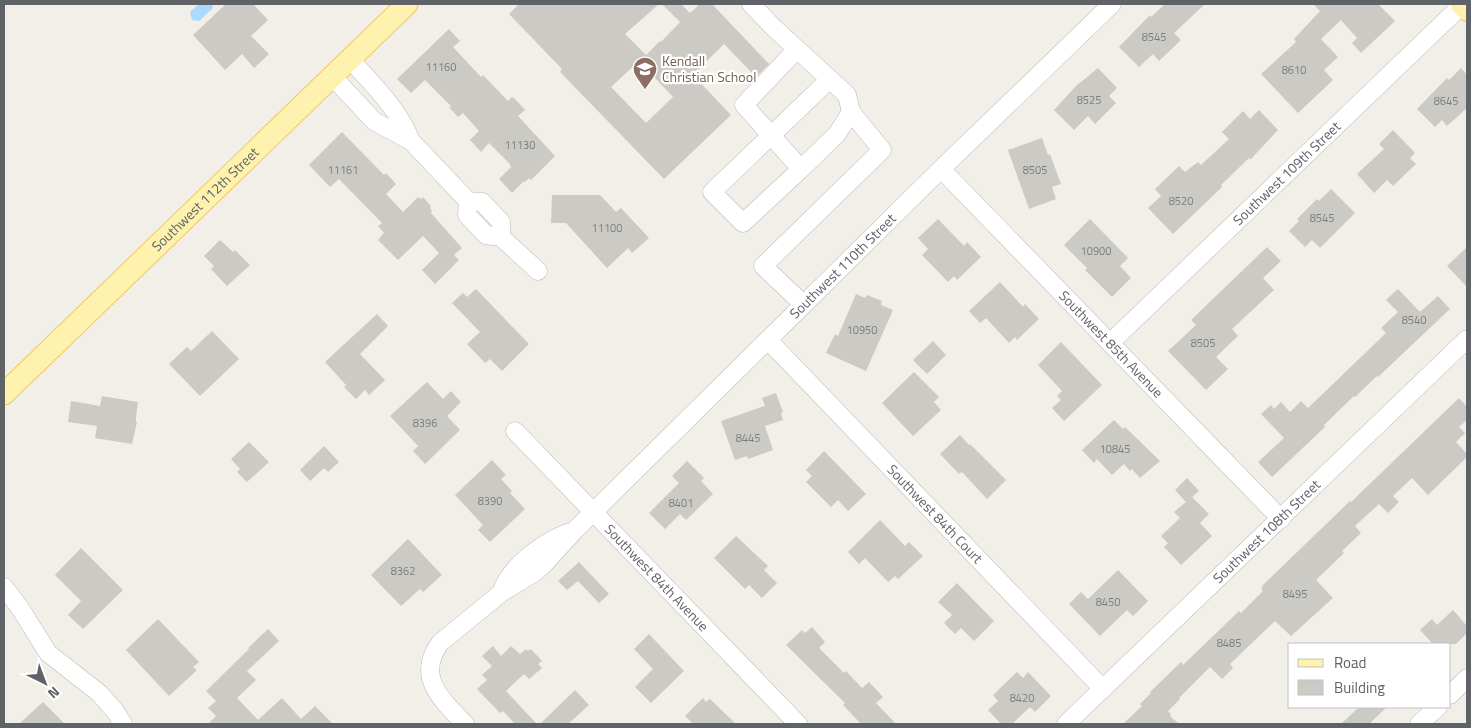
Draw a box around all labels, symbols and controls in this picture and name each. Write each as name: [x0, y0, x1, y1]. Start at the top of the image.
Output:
house number: 8545: [1142, 29, 1166, 45]
place label: Kendall Christian School: [662, 50, 756, 87]
school or university icon: Kendall Christian School: [632, 56, 658, 90]
house number: 11160: [426, 59, 456, 75]
house number: 8610: [1282, 62, 1306, 78]
house number: 8525: [1077, 92, 1101, 108]
house number: 8645: [1434, 93, 1458, 109]
street label: Southwest 109th Street: [1228, 116, 1345, 230]
house number: 11130: [505, 137, 535, 153]
street label: Southwest 112th Street: [146, 142, 263, 256]
house number: 11161: [328, 162, 358, 178]
house number: 8505: [1023, 162, 1047, 178]
house number: 8520: [1169, 193, 1193, 209]
street label: Southwest 110th Street: [784, 208, 900, 323]
house number: 8545: [1310, 210, 1334, 226]
house number: 11100: [592, 220, 622, 236]
house number: 10900: [1081, 243, 1111, 259]
street label: Southwest 85th Avenue: [1054, 285, 1168, 402]
house number: 8540: [1402, 312, 1426, 328]
house number: 10950: [847, 322, 877, 338]
house number: 8505: [1191, 335, 1215, 351]
house number: 8396: [413, 415, 437, 431]
house number: 8445: [736, 430, 760, 446]
house number: 10845: [1100, 441, 1130, 457]
street label: Southwest 84th Court: [883, 459, 988, 568]
street label: Southwest 108th Street: [1208, 474, 1325, 588]
house number: 8390: [478, 493, 502, 509]
house number: 8401: [669, 495, 693, 511]
street label: Southwest 84th Avenue: [600, 519, 714, 636]
house number: 8362: [391, 563, 415, 579]
house number: 8495: [1283, 586, 1307, 602]
house number: 8450: [1096, 594, 1120, 610]
house number: 8485: [1217, 635, 1241, 651]
legend: [1288, 643, 1451, 708]
text: Road: [1334, 651, 1366, 674]
north arrow: [20, 658, 70, 708]
text: Building: [1334, 676, 1385, 699]
text: N: [43, 682, 65, 704]
house number: 8420: [1010, 690, 1034, 706]

